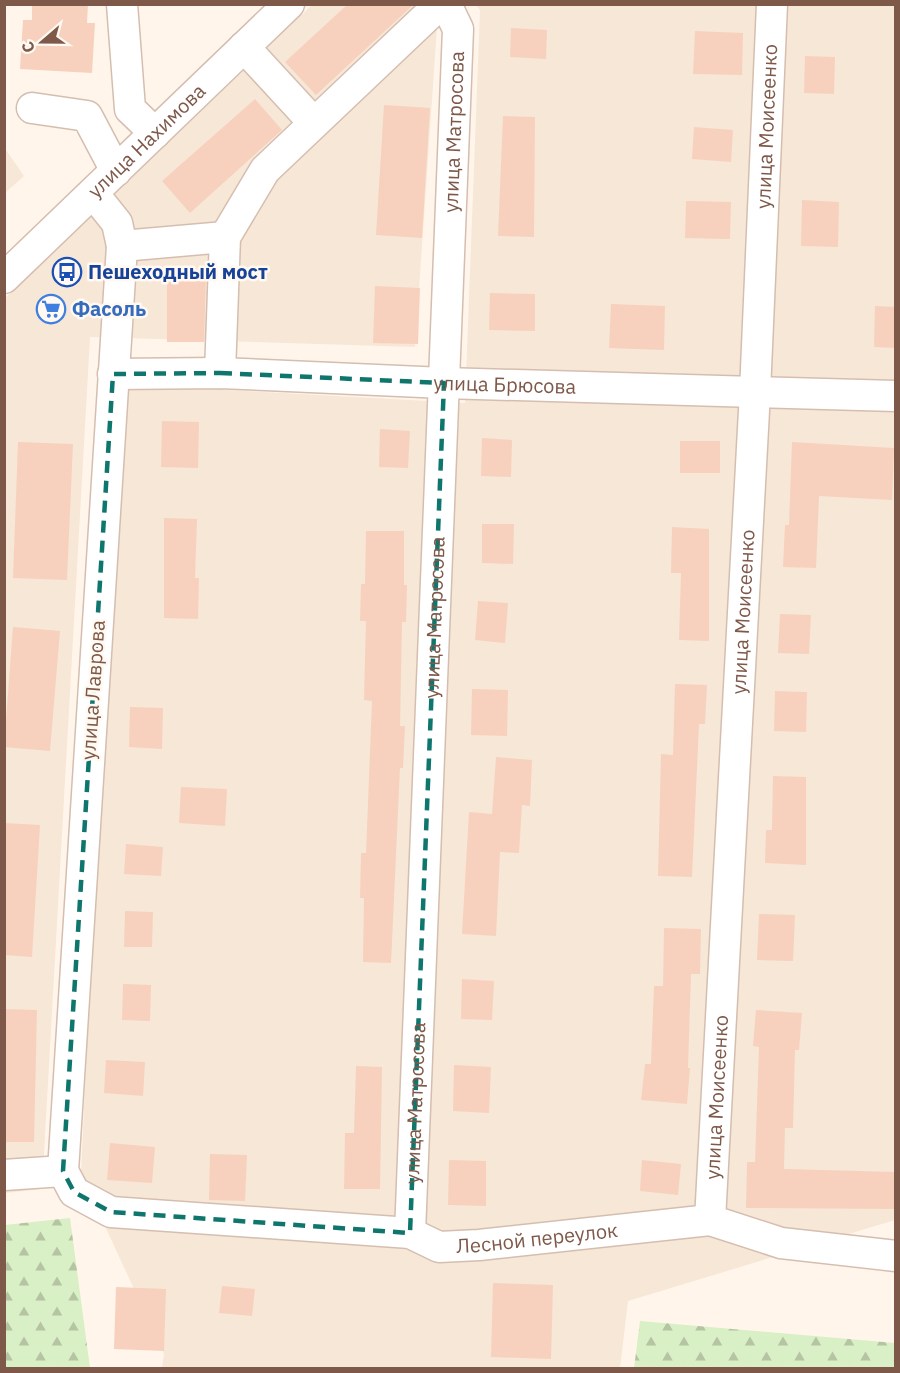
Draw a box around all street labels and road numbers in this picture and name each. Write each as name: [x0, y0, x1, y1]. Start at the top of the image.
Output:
street label: улица Моисеенко: [749, 43, 783, 209]
street label: улица Матросова: [437, 50, 470, 213]
street label: улица Нахимова: [82, 77, 211, 203]
street label: улица Брюсова: [433, 369, 577, 400]
street label: улица Моисеенко: [725, 529, 761, 695]
street label: улица Матросова: [417, 536, 451, 699]
street label: улица Лаврова: [74, 619, 111, 761]
street label: улица Моисеенко: [698, 1014, 734, 1180]
street label: улица Матросова: [398, 1021, 431, 1185]
street label: Лесной переулок: [456, 1216, 619, 1259]

